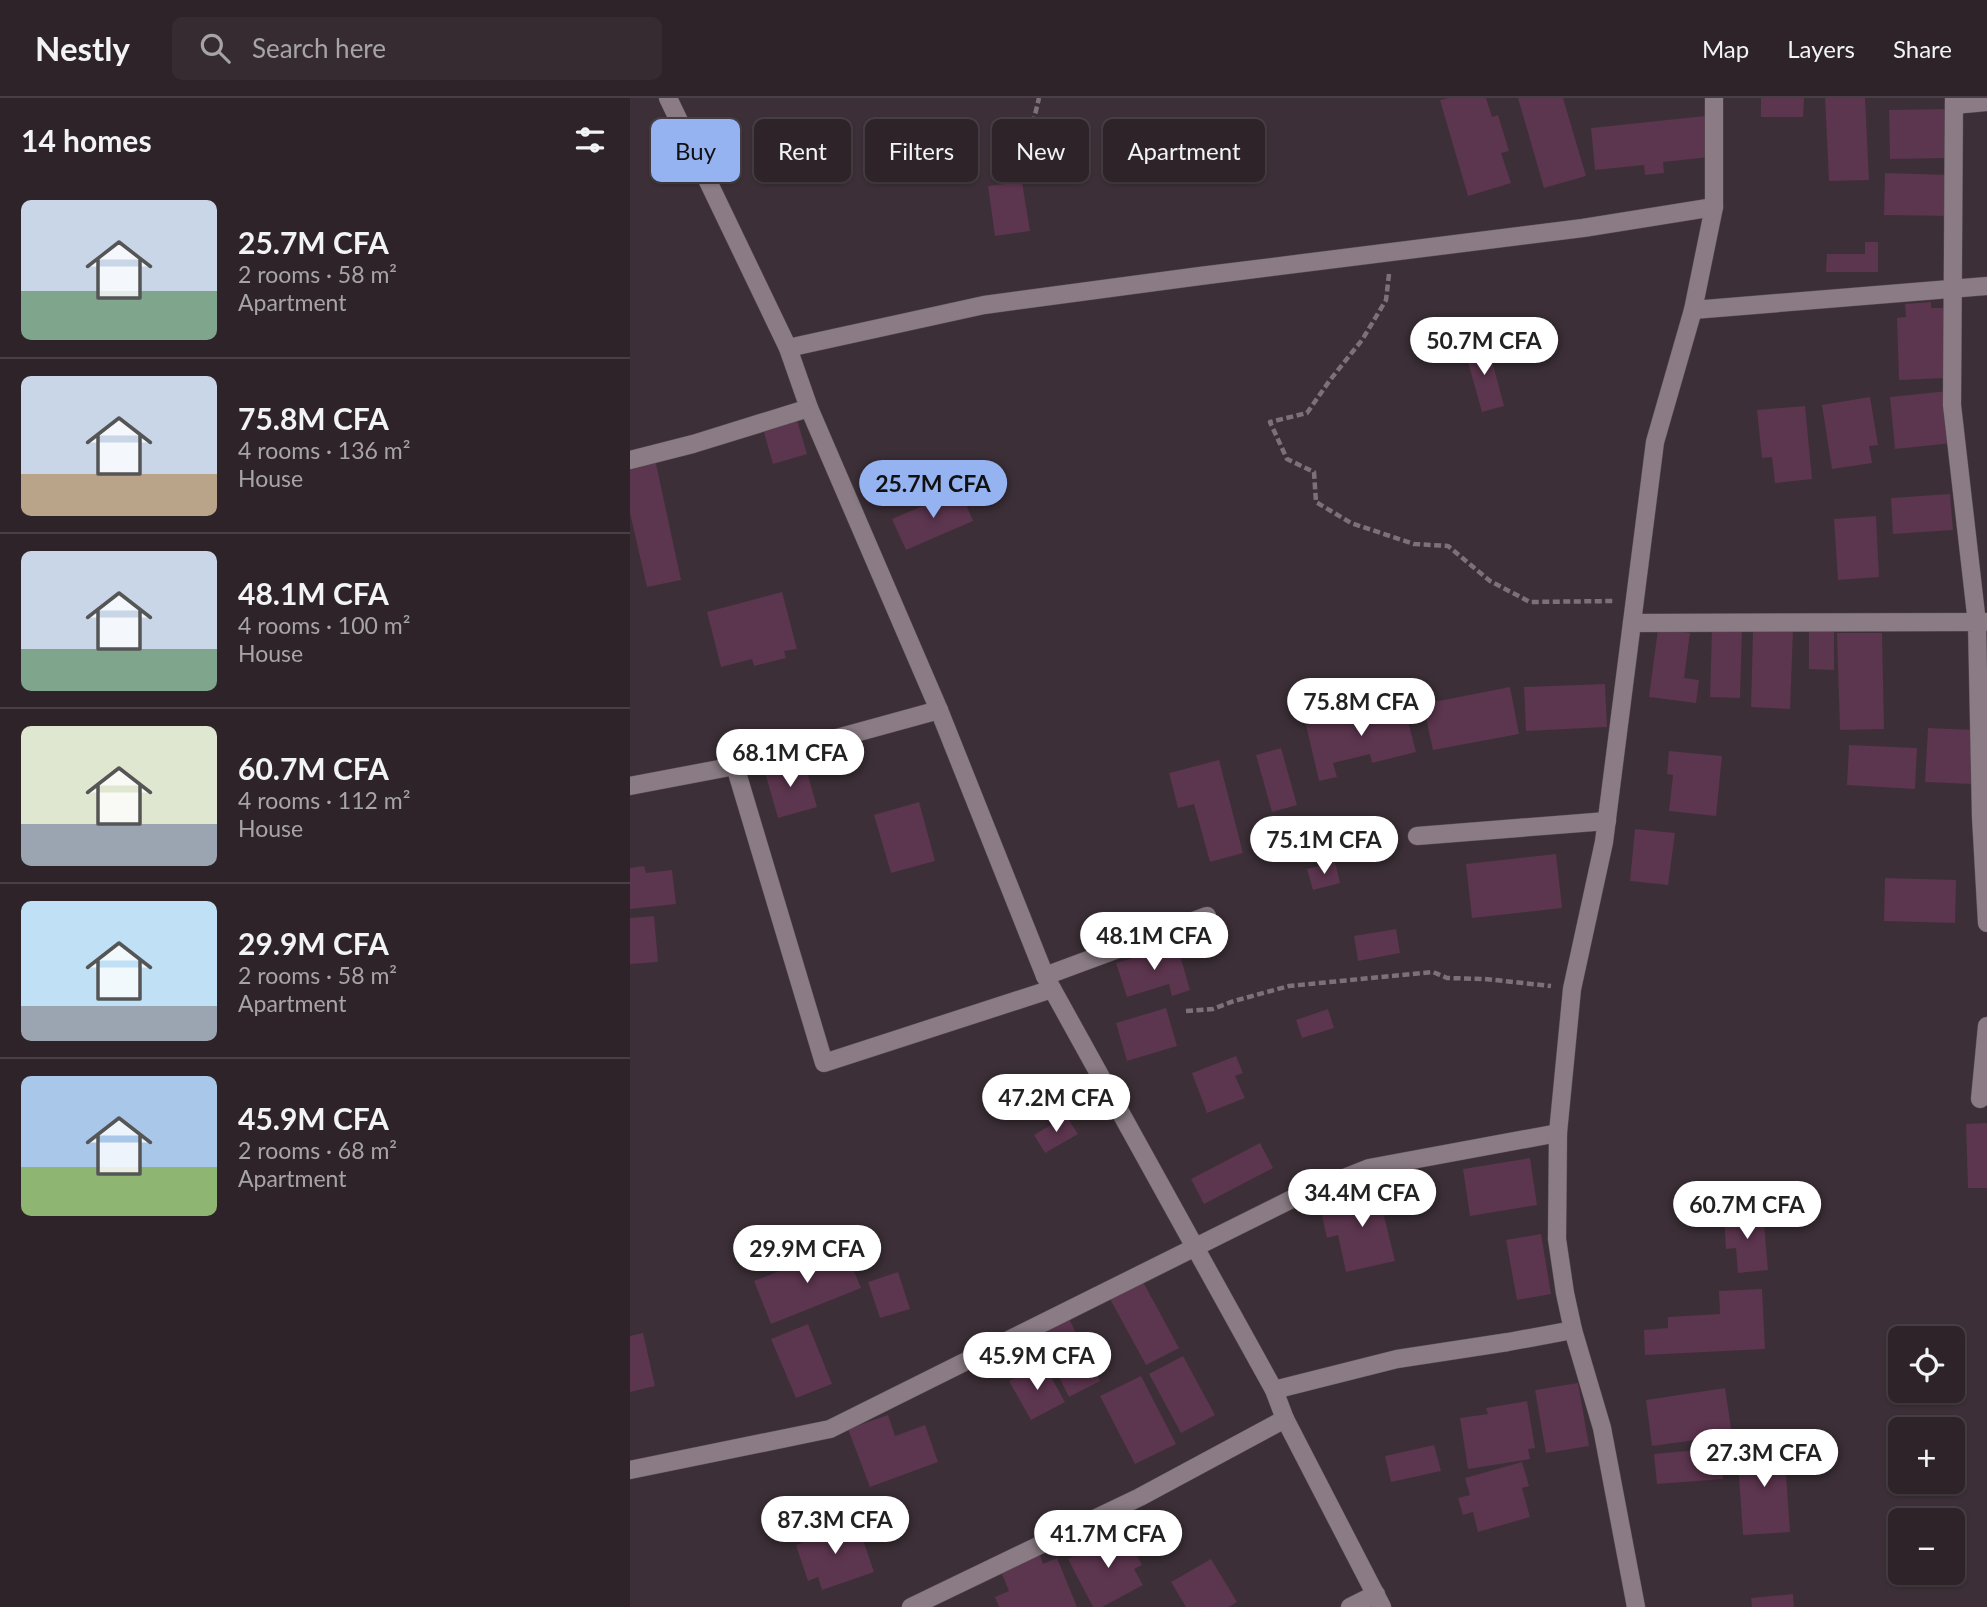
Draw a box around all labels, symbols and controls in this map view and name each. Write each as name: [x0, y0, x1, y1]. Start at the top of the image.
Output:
search box: [172, 17, 662, 80]
text: Nestly: [35, 28, 130, 68]
icon: search: [196, 29, 234, 67]
text: Search here: [252, 32, 386, 64]
text: Map: [1702, 34, 1749, 63]
text: Layers: [1787, 34, 1855, 63]
text: Share: [1893, 34, 1952, 63]
chip: Buy: [651, 119, 740, 182]
chip: Rent: [754, 119, 851, 182]
chip: Filters: [865, 119, 978, 182]
chip: New: [992, 119, 1089, 182]
chip: Apartment: [1103, 119, 1265, 182]
icon: filters: [571, 121, 609, 159]
text: 14 homes: [21, 122, 152, 158]
text: 25.7M CFA: [238, 224, 389, 260]
icon: home: [77, 228, 161, 312]
text: 2 rooms · 58 m²: [238, 260, 397, 288]
text: Apartment: [238, 288, 346, 316]
pin: 50.7M CFA: [1404, 317, 1564, 377]
text: 50.7M CFA: [1426, 326, 1542, 354]
text: 75.8M CFA: [238, 400, 389, 436]
icon: home: [77, 404, 161, 488]
text: 4 rooms · 136 m²: [238, 436, 410, 464]
pin: 25.7M CFA: [853, 460, 1013, 520]
text: House: [238, 464, 303, 492]
text: 25.7M CFA: [875, 469, 991, 497]
text: 48.1M CFA: [238, 575, 389, 611]
icon: home: [77, 579, 161, 663]
text: 4 rooms · 100 m²: [238, 611, 410, 639]
text: House: [238, 639, 303, 667]
pin: 75.8M CFA: [1281, 678, 1441, 738]
text: 75.8M CFA: [1303, 687, 1419, 715]
pin: 68.1M CFA: [710, 730, 870, 789]
text: 68.1M CFA: [732, 738, 848, 766]
text: 60.7M CFA: [238, 750, 389, 786]
icon: home: [77, 754, 161, 838]
text: 4 rooms · 112 m²: [238, 786, 410, 814]
text: House: [238, 814, 303, 842]
pin: 75.1M CFA: [1244, 816, 1404, 876]
text: 75.1M CFA: [1266, 825, 1382, 853]
pin: 48.1M CFA: [1074, 912, 1234, 972]
text: 48.1M CFA: [1096, 921, 1212, 949]
text: 29.9M CFA: [238, 925, 389, 961]
icon: home: [77, 929, 161, 1013]
text: 2 rooms · 58 m²: [238, 961, 397, 989]
text: Apartment: [238, 989, 346, 1017]
pin: 47.2M CFA: [976, 1074, 1136, 1134]
text: 47.2M CFA: [998, 1083, 1114, 1111]
text: 45.9M CFA: [238, 1100, 389, 1136]
icon: home: [77, 1104, 161, 1188]
text: 2 rooms · 68 m²: [238, 1136, 397, 1164]
text: Apartment: [238, 1164, 346, 1192]
pin: 34.4M CFA: [1282, 1170, 1442, 1229]
text: 34.4M CFA: [1304, 1178, 1420, 1206]
pin: 60.7M CFA: [1667, 1182, 1827, 1241]
text: 60.7M CFA: [1689, 1190, 1805, 1218]
pin: 29.9M CFA: [727, 1226, 887, 1285]
text: 29.9M CFA: [749, 1234, 865, 1262]
map controls: [1888, 1326, 1965, 1585]
button: locate: [1888, 1326, 1965, 1403]
pin: 45.9M CFA: [957, 1332, 1117, 1392]
text: 45.9M CFA: [979, 1341, 1095, 1369]
button: +: [1888, 1417, 1965, 1494]
pin: 27.3M CFA: [1684, 1430, 1844, 1489]
text: 27.3M CFA: [1706, 1438, 1822, 1466]
pin: 87.3M CFA: [755, 1496, 915, 1556]
text: 87.3M CFA: [777, 1505, 893, 1533]
button: −: [1888, 1508, 1965, 1585]
pin: 41.7M CFA: [1028, 1510, 1188, 1570]
text: 41.7M CFA: [1050, 1519, 1166, 1547]

